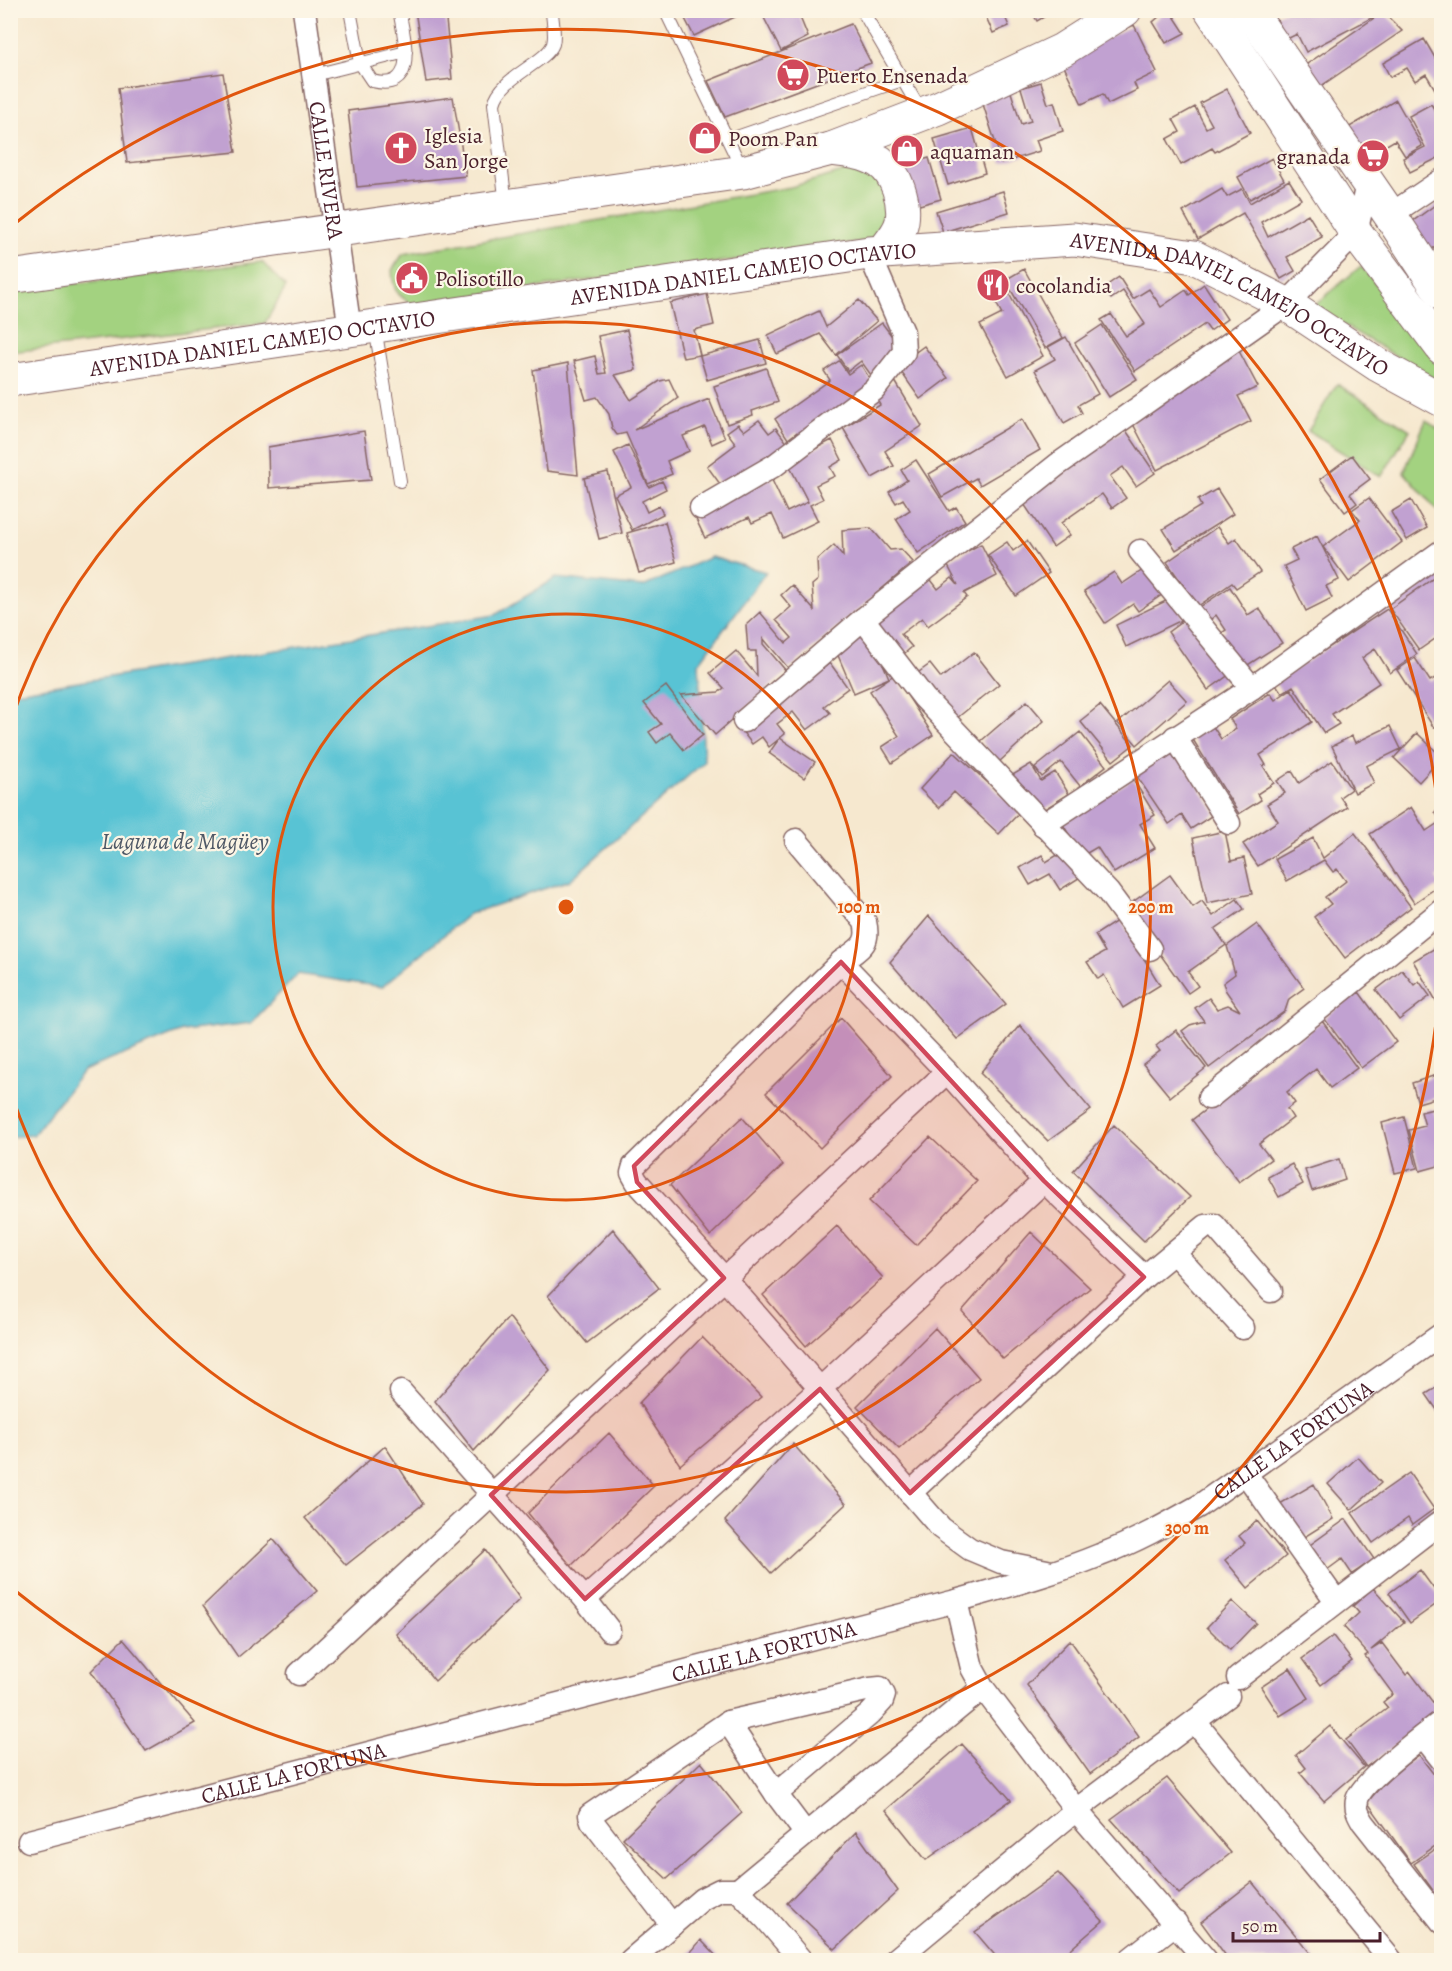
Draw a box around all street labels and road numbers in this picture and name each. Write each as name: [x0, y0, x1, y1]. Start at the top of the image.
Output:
street label: CALLE RIVERA: [301, 99, 351, 243]
street label: AVENIDA DANIEL CAMEJO OCTAVIO: [1067, 225, 1394, 384]
street label: AVENIDA DANIEL CAMEJO OCTAVIO: [567, 236, 917, 313]
street label: AVENIDA DANIEL CAMEJO OCTAVIO: [87, 303, 437, 384]
street label: CALLE LA FORTUNA: [1207, 1373, 1380, 1508]
street label: CALLE LA FORTUNA: [668, 1613, 861, 1690]
street label: CALLE LA FORTUNA: [198, 1735, 390, 1812]

